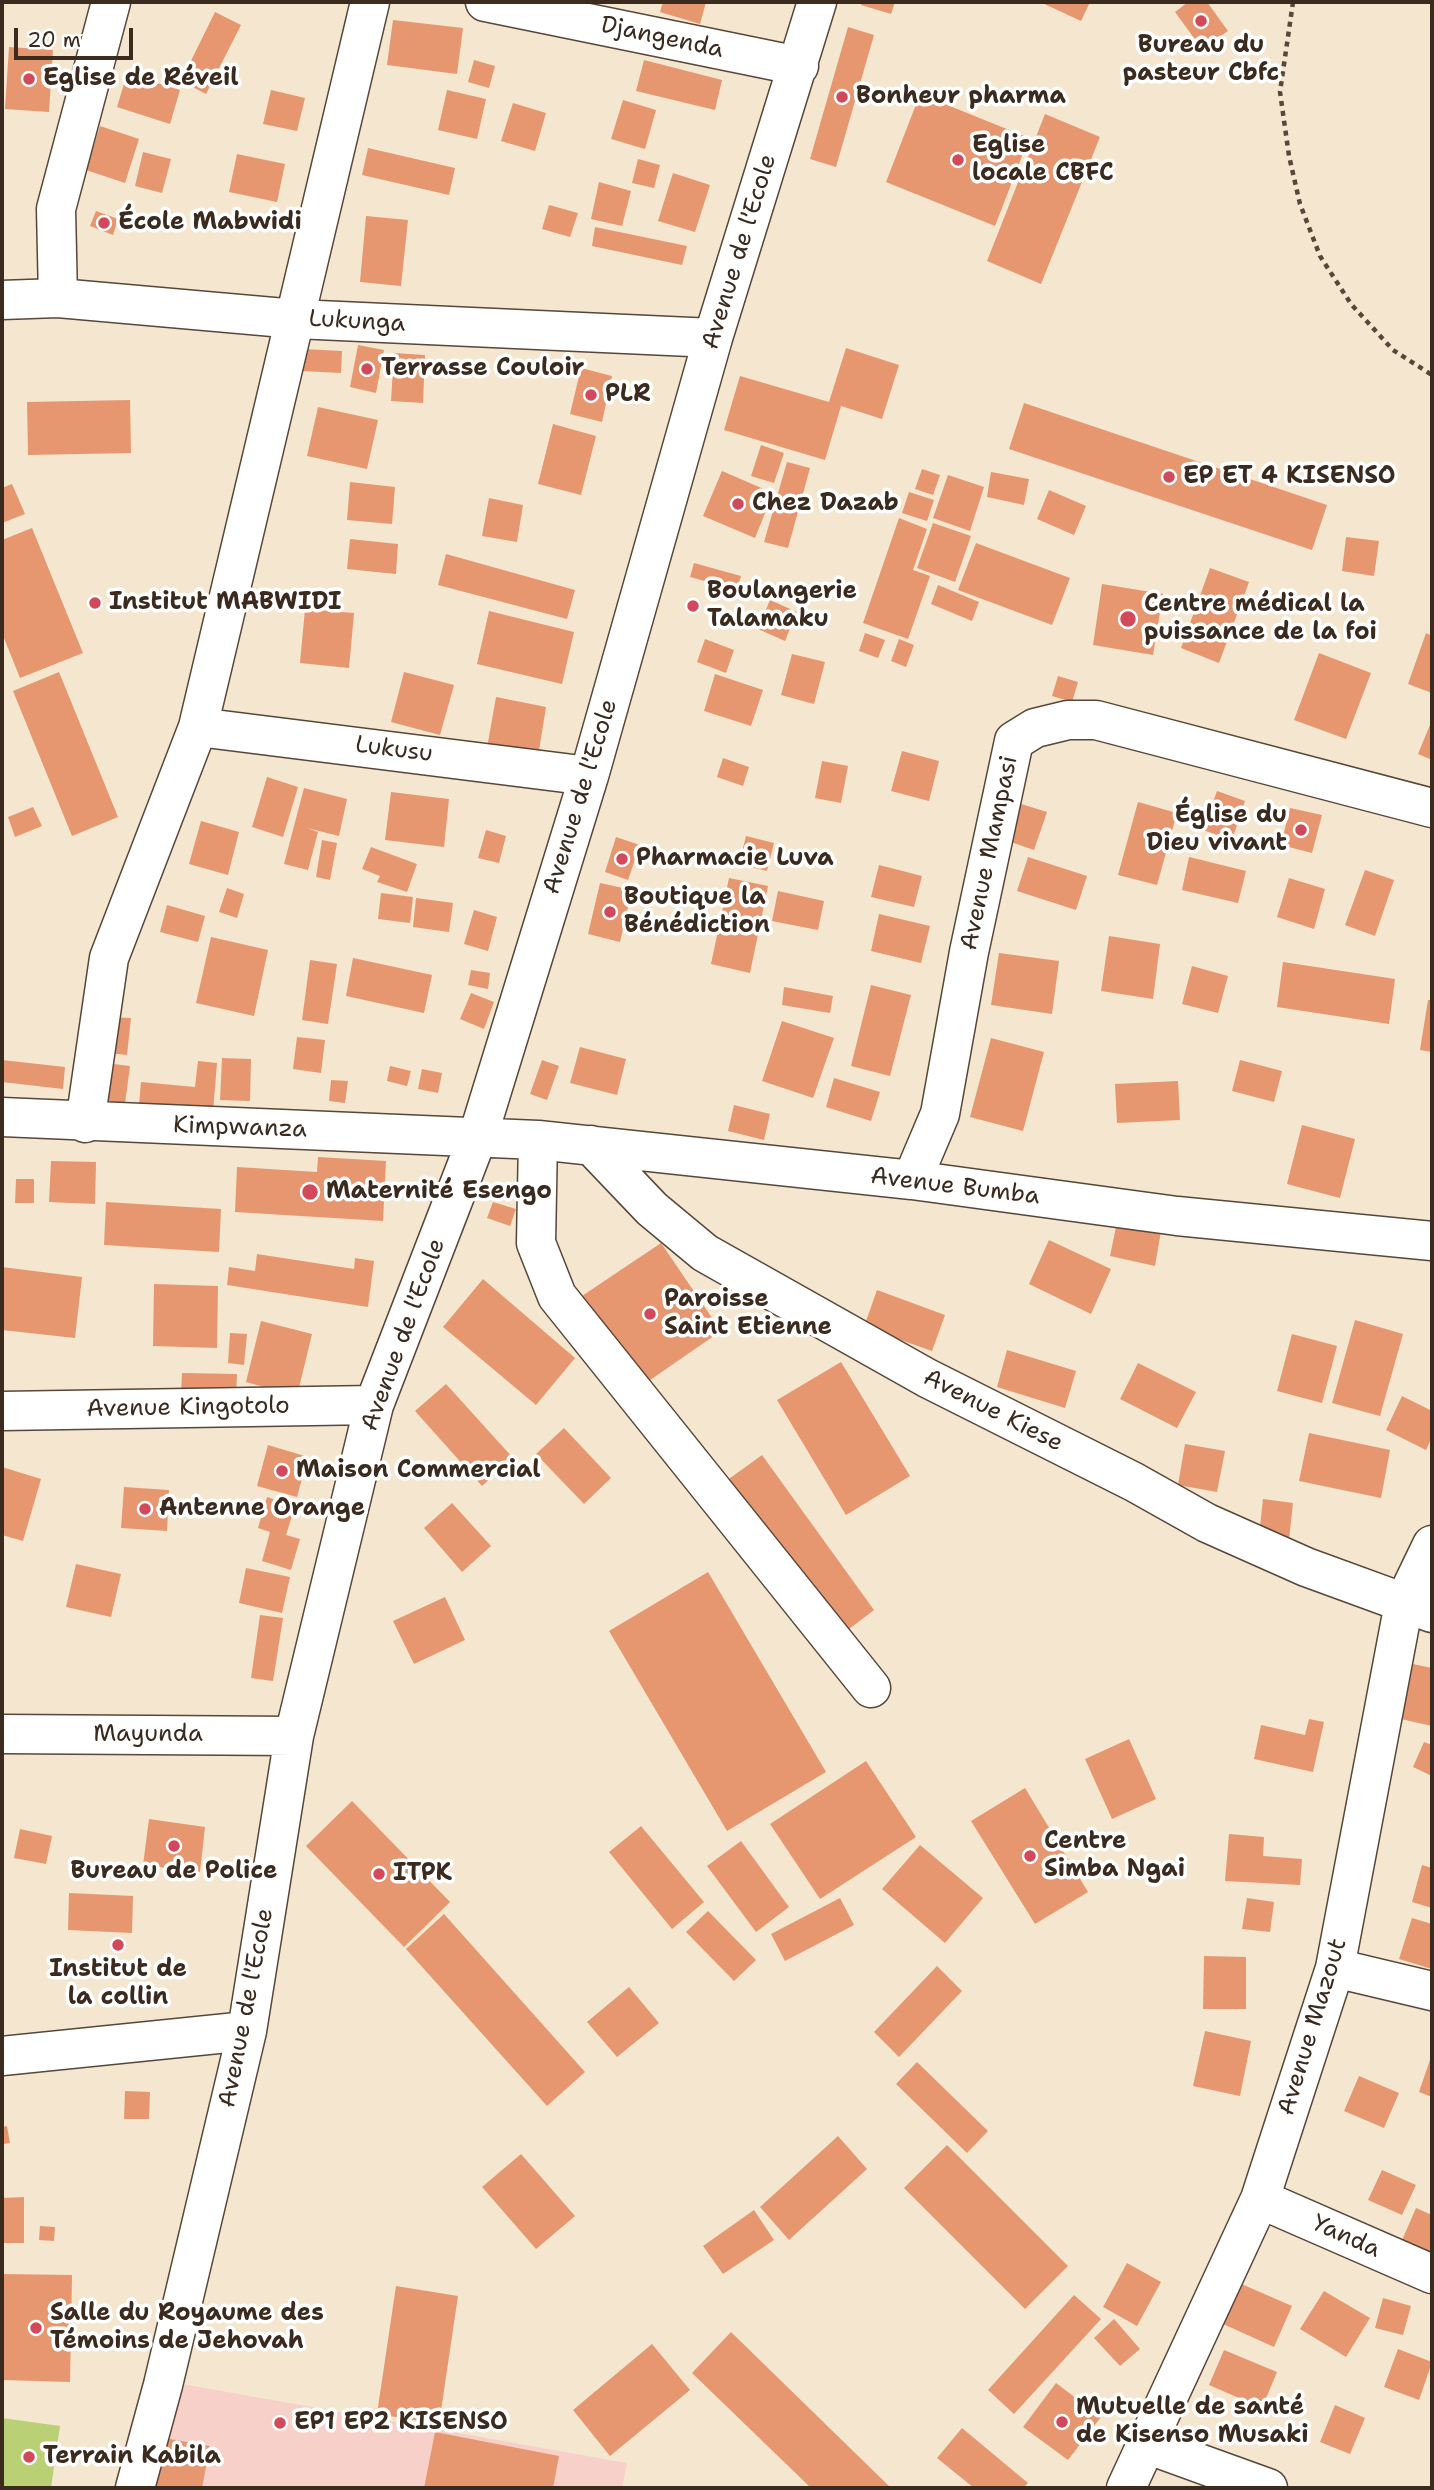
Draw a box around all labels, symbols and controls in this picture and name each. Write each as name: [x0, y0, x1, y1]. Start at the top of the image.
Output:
street label: Djangenda: [598, 11, 726, 65]
marker: Bureau du pasteur Cbfc: [1193, 13, 1209, 29]
scale bar: [18, 14, 136, 58]
text: 20 m: [27, 26, 81, 54]
place label: Bureau du pasteur Cbfc: [1123, 32, 1279, 88]
place label: Eglise de Réveil: [43, 65, 239, 93]
marker: Eglise de Réveil: [21, 71, 37, 87]
place label: Bonheur pharma: [856, 83, 1066, 111]
marker: Bonheur pharma: [834, 89, 850, 105]
place label: Eglise locale CBFC: [972, 132, 1114, 188]
street label: Avenue de l'Ecole: [697, 151, 783, 353]
marker: Eglise locale CBFC: [950, 152, 966, 168]
place label: École Mabwidi: [118, 209, 302, 237]
marker: École Mabwidi: [96, 215, 112, 231]
street label: Lukunga: [308, 305, 406, 339]
place label: Terrasse Couloir: [381, 355, 584, 383]
marker: Terrasse Couloir: [359, 361, 375, 377]
place label: PLR: [605, 381, 651, 409]
marker: PLR: [583, 387, 599, 403]
place label: EP ET 4 KISENSO: [1183, 463, 1396, 491]
marker: EP ET 4 KISENSO: [1161, 469, 1177, 485]
place label: Chez Dazab: [752, 490, 899, 518]
marker: Chez Dazab: [730, 496, 746, 512]
place label: Boulangerie Talamaku: [707, 578, 857, 634]
place label: Institut MABWIDI: [109, 589, 341, 617]
place label: Centre médical la puissance de la foi: [1144, 591, 1377, 647]
marker: Institut MABWIDI: [87, 595, 103, 611]
marker: Boulangerie Talamaku: [685, 598, 701, 614]
marker: Centre médical la puissance de la foi: [1118, 609, 1138, 629]
street label: Avenue de l'Ecole: [538, 696, 624, 898]
street label: Lukusu: [354, 731, 434, 769]
street label: Avenue Mampasi: [955, 753, 1025, 953]
place label: Église du Dieu vivant: [1146, 802, 1287, 858]
marker: Église du Dieu vivant: [1293, 822, 1309, 838]
place label: Pharmacie Luva: [636, 845, 834, 873]
marker: Pharmacie Luva: [614, 851, 630, 867]
place label: Boutique la Bénédiction: [624, 884, 770, 940]
marker: Boutique la Bénédiction: [602, 904, 618, 920]
street label: Kimpwanza: [173, 1111, 307, 1145]
street label: Avenue Bumba: [869, 1162, 1041, 1212]
place label: Maternité Esengo: [326, 1178, 552, 1206]
marker: Maternité Esengo: [300, 1182, 320, 1202]
street label: Avenue de l'Ecole: [356, 1235, 452, 1435]
place label: Paroisse Saint Etienne: [664, 1286, 832, 1342]
marker: Paroisse Saint Etienne: [642, 1306, 658, 1322]
street label: Avenue Kiese: [918, 1364, 1068, 1458]
street label: Avenue Kingotolo: [86, 1392, 290, 1424]
place label: Maison Commercial: [296, 1457, 541, 1485]
marker: Maison Commercial: [274, 1463, 290, 1479]
place label: Antenne Orange: [159, 1495, 365, 1523]
marker: Antenne Orange: [137, 1501, 153, 1517]
street label: Mayunda: [93, 1721, 203, 1749]
place label: Centre Simba Ngai: [1044, 1828, 1185, 1884]
marker: Bureau de Police: [166, 1838, 182, 1854]
marker: Centre Simba Ngai: [1022, 1848, 1038, 1864]
place label: Bureau de Police: [71, 1858, 277, 1886]
place label: ITPK: [393, 1860, 452, 1888]
marker: ITPK: [371, 1866, 387, 1882]
street label: Avenue de l'Ecole: [214, 1906, 280, 2110]
street label: Avenue Mazout: [1272, 1935, 1354, 2119]
marker: Institut de la collin: [110, 1937, 126, 1953]
place label: Institut de la collin: [49, 1956, 187, 2012]
street label: Yanda: [1307, 2209, 1385, 2265]
place label: Salle du Royaume des Témoins de Jehovah: [50, 2300, 324, 2356]
marker: Salle du Royaume des Témoins de Jehovah: [28, 2320, 44, 2336]
place label: Mutuelle de santé de Kisenso Musaki: [1076, 2394, 1309, 2450]
place label: EP1 EP2 KISENSO: [294, 2409, 508, 2437]
marker: Mutuelle de santé de Kisenso Musaki: [1054, 2414, 1070, 2430]
marker: EP1 EP2 KISENSO: [272, 2415, 288, 2431]
place label: Terrain Kabila: [43, 2443, 221, 2471]
marker: Terrain Kabila: [21, 2449, 37, 2465]

